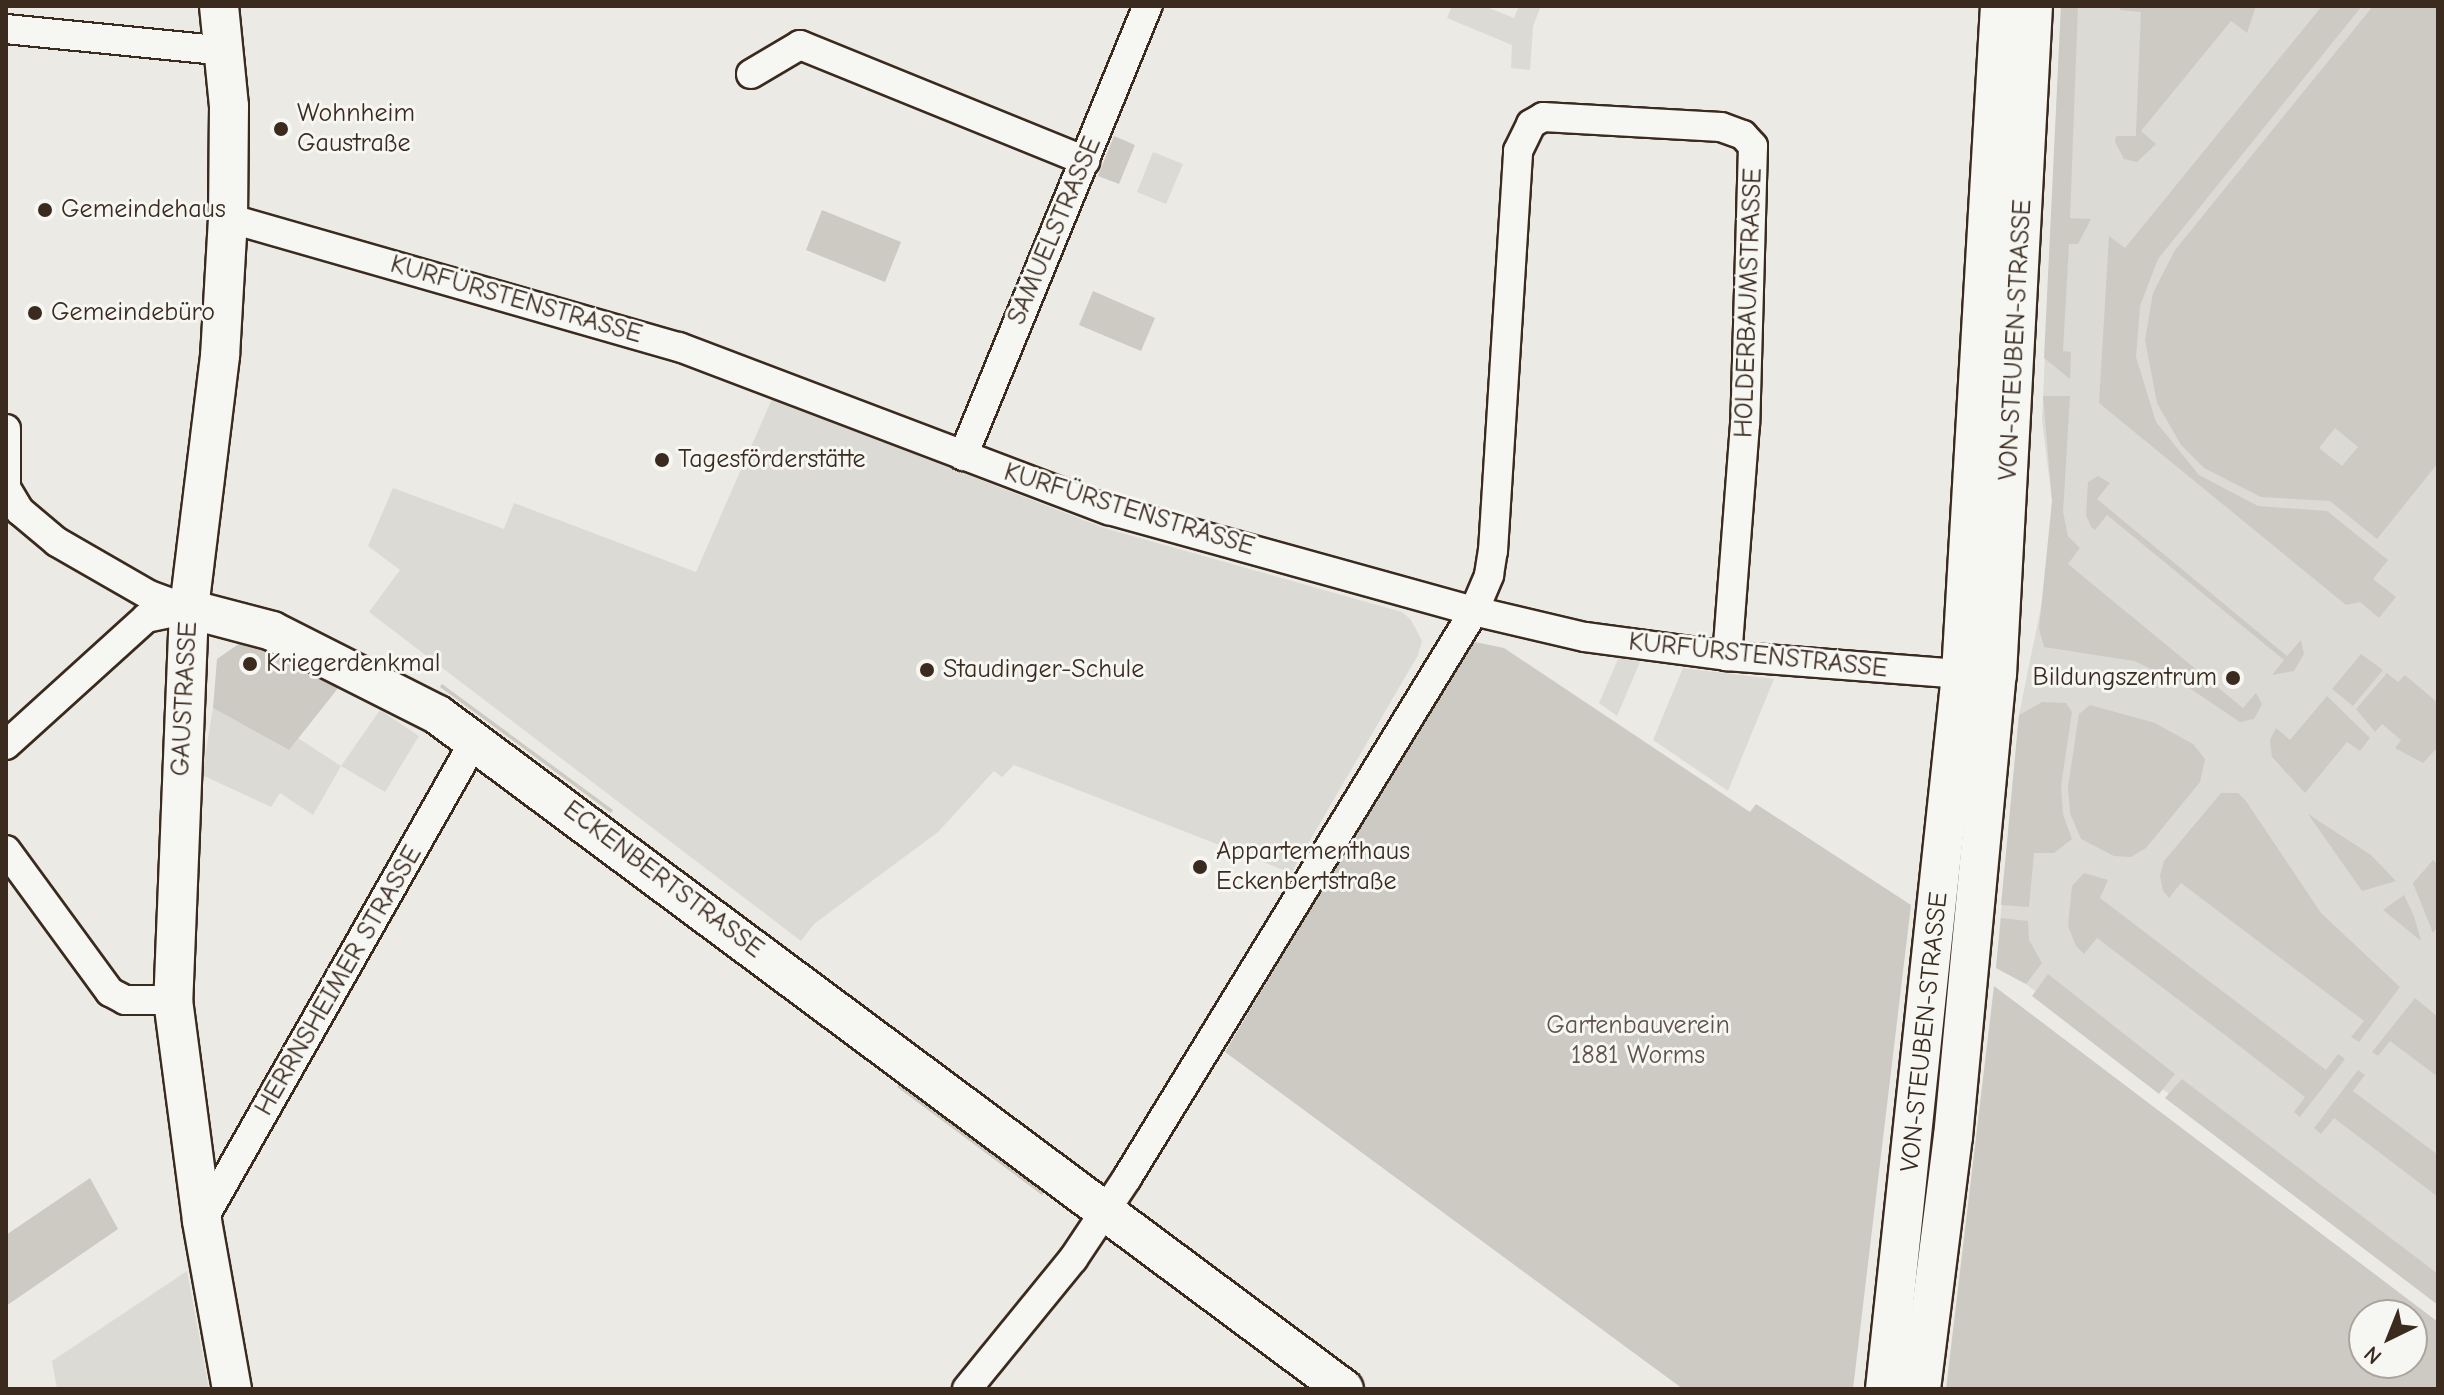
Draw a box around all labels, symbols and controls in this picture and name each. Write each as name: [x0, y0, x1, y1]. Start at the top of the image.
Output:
place label: Wohnheim Gaustraße: [297, 98, 415, 160]
marker: Wohnheim Gaustraße: [272, 120, 290, 138]
street label: SAMUELSTRASSE: [1001, 133, 1109, 329]
street label: HOLDERBAUMSTRASSE: [1729, 168, 1769, 438]
place label: Gemeindehaus: [61, 194, 226, 226]
street label: VON-STEUBEN-STRASSE: [1993, 199, 2039, 481]
marker: Gemeindehaus: [36, 201, 54, 219]
street label: KURFÜRSTENSTRASSE: [387, 249, 645, 351]
place label: Gemeindebüro: [51, 297, 215, 329]
marker: Gemeindebüro: [26, 304, 44, 322]
place label: Tagesförderstätte: [678, 444, 866, 476]
marker: Tagesförderstätte: [653, 451, 671, 469]
street label: KURFÜRSTENSTRASSE: [1000, 457, 1258, 563]
street label: GAUSTRASSE: [165, 621, 205, 777]
street label: KURFÜRSTENSTRASSE: [1627, 627, 1889, 685]
place label: Kriegerdenkmal: [266, 648, 441, 680]
place label: Staudinger-Schule: [943, 654, 1144, 686]
marker: Kriegerdenkmal: [241, 655, 259, 673]
marker: Staudinger-Schule: [918, 661, 936, 679]
place label: Bildungszentrum: [2033, 662, 2217, 694]
marker: Bildungszentrum: [2224, 669, 2242, 687]
street label: ECKENBERTSTRASSE: [557, 795, 769, 965]
place label: Appartementhaus Eckenbertstraße: [1216, 836, 1410, 898]
street label: HERRNSHEIMER STRASSE: [249, 841, 429, 1121]
marker: Appartementhaus Eckenbertstraße: [1191, 858, 1209, 876]
street label: VON-STEUBEN-STRASSE: [1895, 891, 1955, 1173]
park label: Gartenbauverein 1881 Worms: [1546, 1010, 1730, 1072]
north arrow: [2348, 1299, 2428, 1379]
text: N: [2359, 1341, 2387, 1369]

